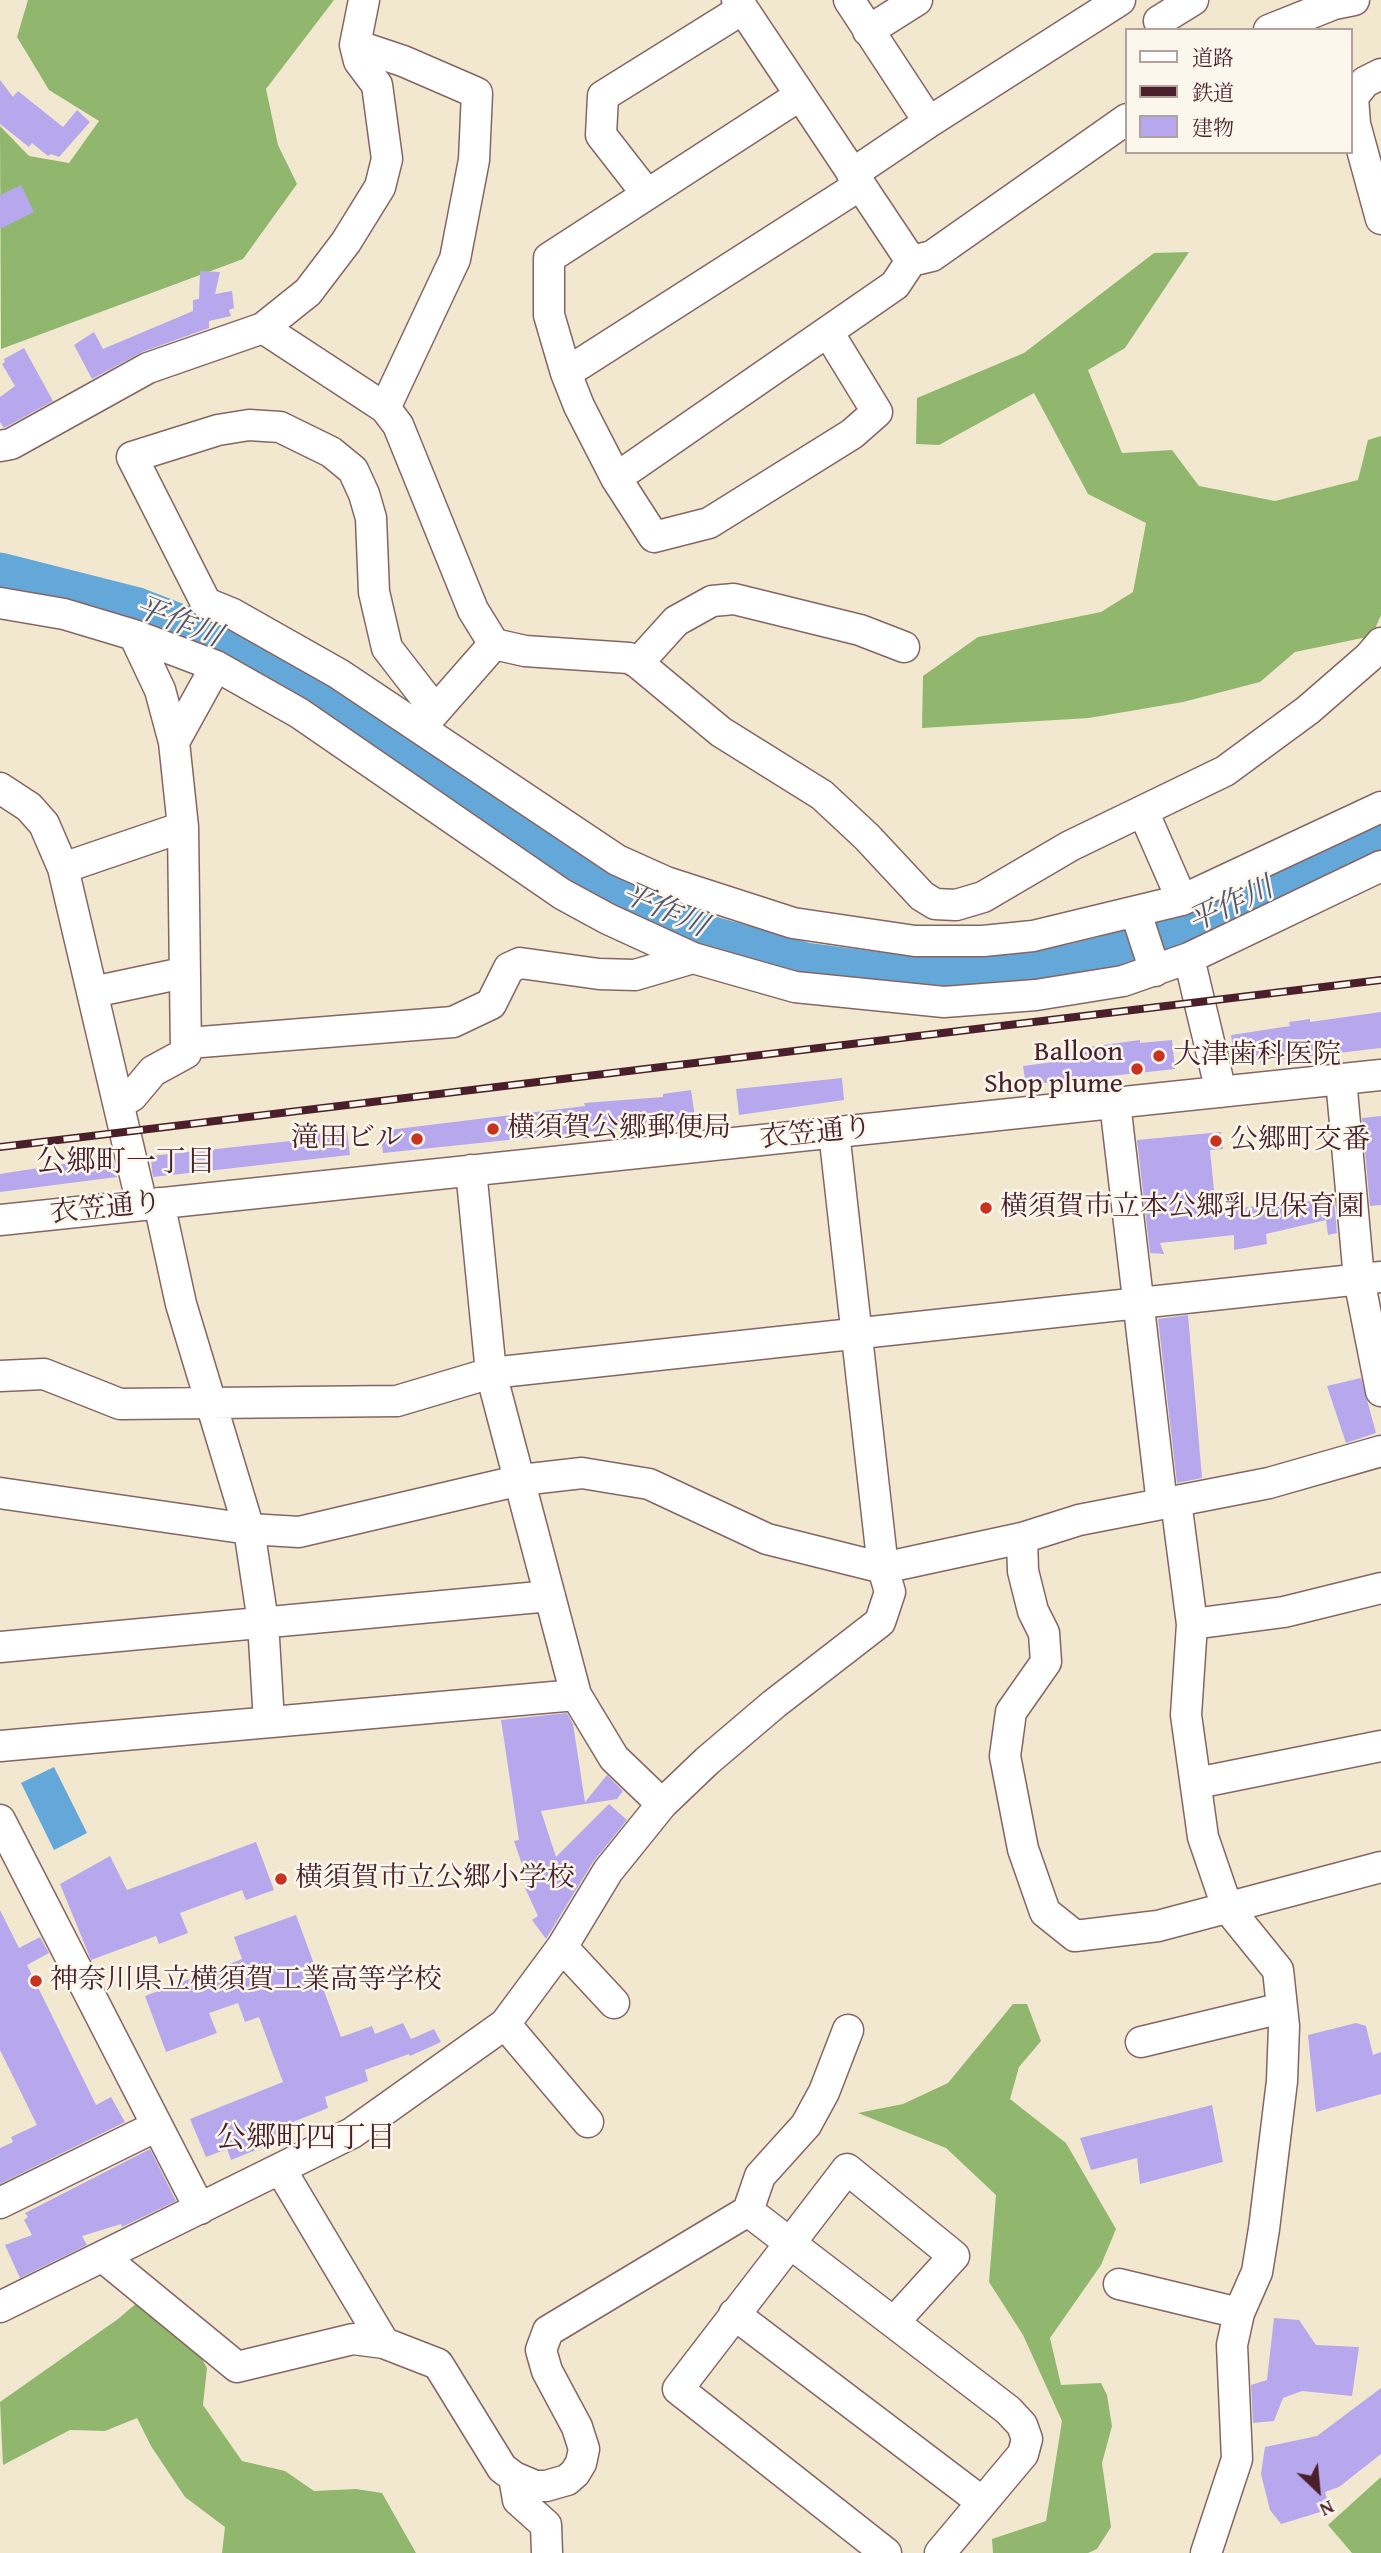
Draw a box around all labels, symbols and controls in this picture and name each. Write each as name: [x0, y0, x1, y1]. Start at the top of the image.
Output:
legend: [1126, 28, 1353, 154]
text: 道路: [1192, 42, 1234, 73]
text: 鉄道: [1192, 77, 1234, 108]
text: 建物: [1192, 112, 1234, 143]
water label: 平作川: [130, 590, 226, 656]
water label: 平作川: [1183, 871, 1279, 941]
water label: 平作川: [616, 876, 712, 946]
place label: Balloon Shop plume: [984, 1036, 1123, 1102]
place label: 大津歯科医院: [1173, 1039, 1341, 1073]
marker: 大津歯科医院: [1151, 1048, 1167, 1064]
marker: Balloon Shop plume: [1129, 1061, 1145, 1077]
street label: 衣笠通り: [759, 1111, 873, 1157]
place label: 横須賀公郷郵便局: [507, 1112, 731, 1146]
marker: 横須賀公郷郵便局: [485, 1121, 501, 1137]
place label: 滝田ビル: [291, 1122, 403, 1156]
place label: 公郷町交番: [1230, 1124, 1370, 1158]
marker: 滝田ビル: [409, 1131, 425, 1147]
marker: 公郷町交番: [1208, 1133, 1224, 1149]
district label: 公郷町一丁目: [36, 1145, 216, 1181]
street label: 衣笠通り: [49, 1186, 163, 1232]
place label: 横須賀市立本公郷乳児保育園: [1000, 1191, 1364, 1225]
marker: 横須賀市立本公郷乳児保育園: [978, 1200, 994, 1216]
place label: 横須賀市立公郷小学校: [295, 1862, 575, 1896]
marker: 横須賀市立公郷小学校: [273, 1871, 289, 1887]
place label: 神奈川県立横須賀工業高等学校: [50, 1964, 442, 1998]
marker: 神奈川県立横須賀工業高等学校: [28, 1973, 44, 1989]
district label: 公郷町四丁目: [216, 2121, 396, 2157]
north arrow: [1283, 2455, 1353, 2525]
text: N: [1315, 2494, 1339, 2524]

